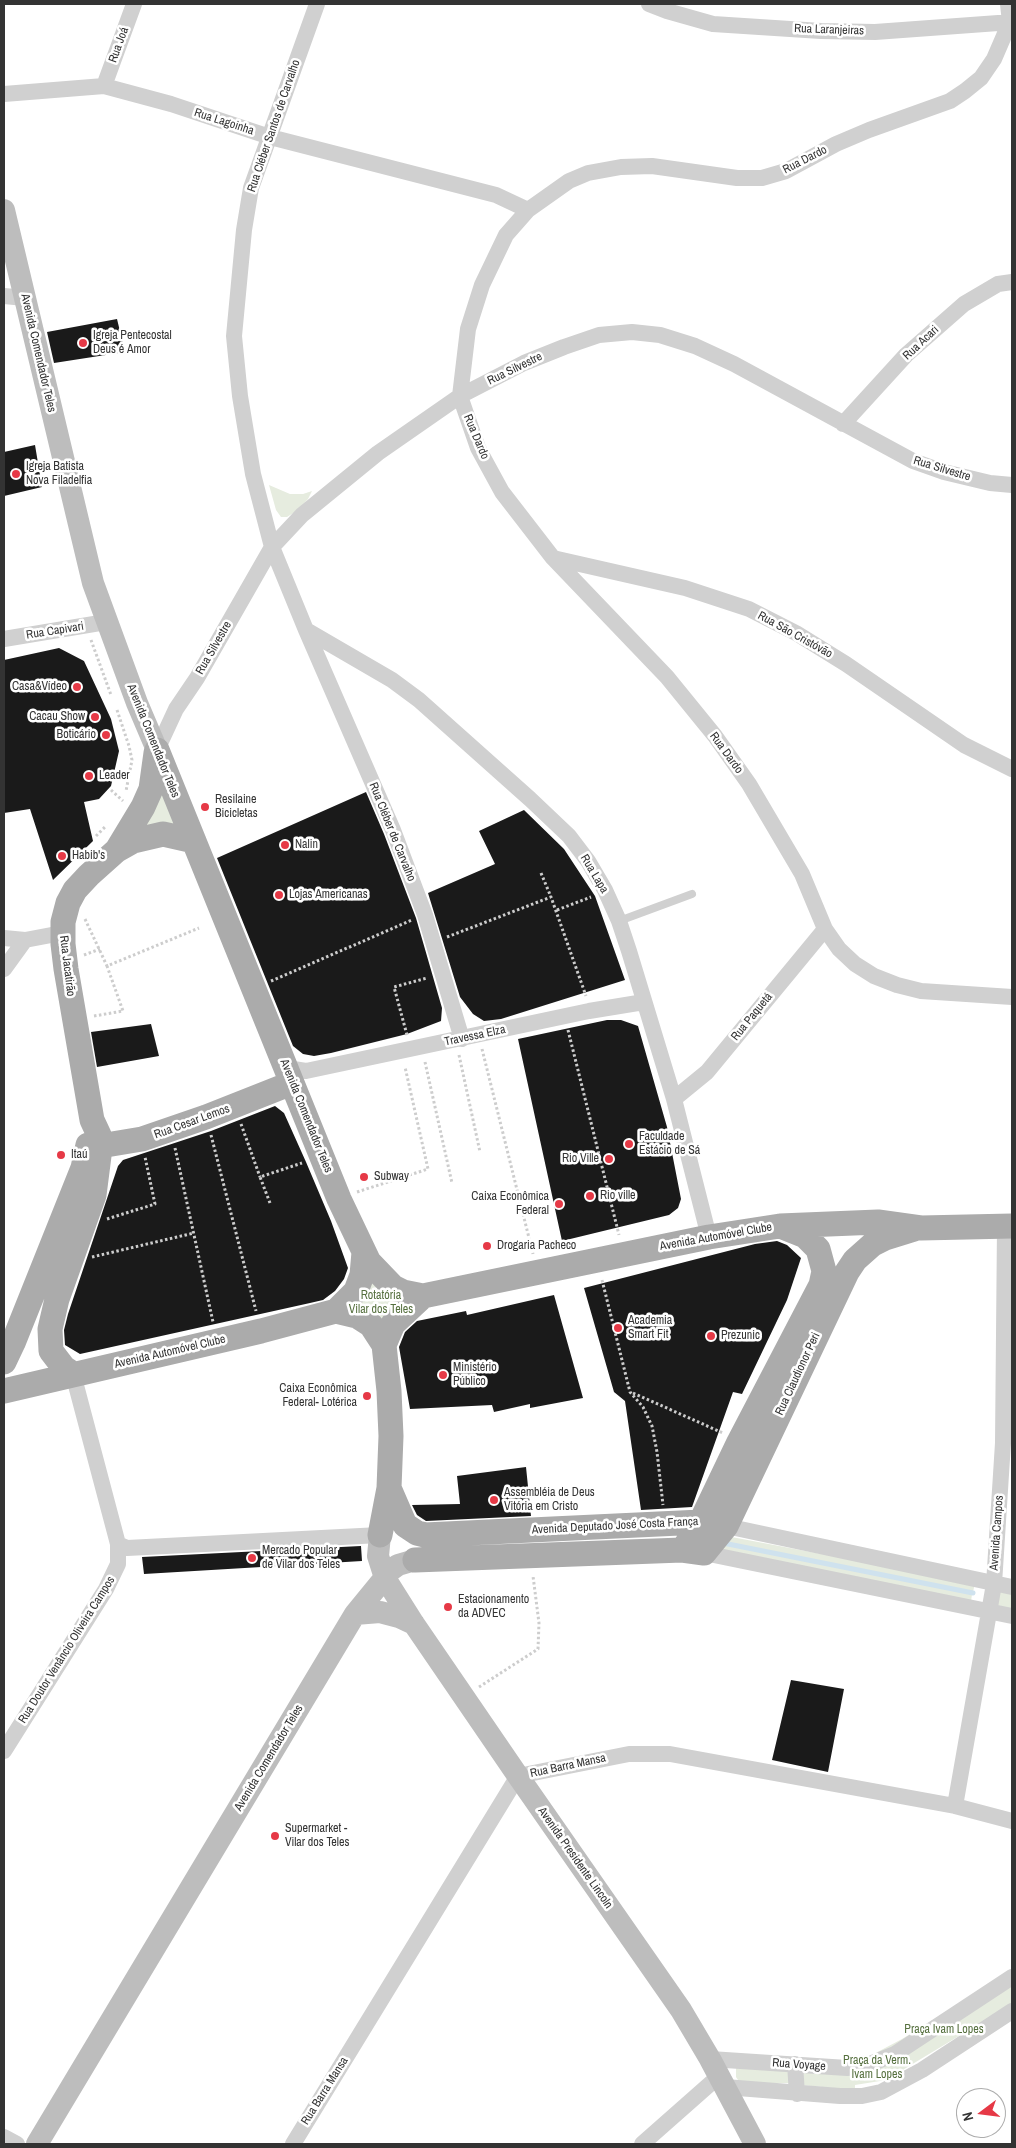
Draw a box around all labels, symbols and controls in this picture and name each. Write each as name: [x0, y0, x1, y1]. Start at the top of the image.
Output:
street label: Rua Laranjeiras: [794, 22, 864, 38]
street label: Rua Joá: [106, 25, 132, 65]
street label: Rua Cléber Santos de Carvalho: [245, 58, 303, 194]
street label: Rua Lagoinha: [192, 106, 256, 138]
street label: Rua Dardo: [781, 143, 829, 177]
street label: Avenida Comendador Teles: [17, 292, 59, 414]
street label: Rua Acari: [900, 323, 942, 363]
place label: Igreja Pentecostal Deus é Amor: [93, 329, 172, 357]
marker: Igreja Pentecostal Deus é Amor: [77, 337, 89, 349]
street label: Rua Silvestre: [485, 350, 545, 388]
street label: Rua Dardo: [460, 412, 492, 462]
street label: Rua Silvestre: [912, 453, 972, 485]
place label: Igreja Batista Nova Filadelfia: [26, 460, 92, 488]
marker: Igreja Batista Nova Filadelfia: [10, 468, 22, 480]
street label: Rua São Cristóvão: [755, 609, 835, 661]
street label: Rua Capivari: [25, 619, 85, 643]
street label: Rua Silvestre: [193, 619, 235, 677]
place label: Casa&Vídeo: [12, 680, 67, 694]
marker: Casa&Vídeo: [71, 681, 83, 693]
street label: Avenida Comendador Teles: [124, 682, 182, 800]
place label: Cacau Show: [29, 710, 85, 724]
marker: Cacau Show: [89, 711, 101, 723]
place label: Boticário: [57, 728, 96, 742]
marker: Boticário: [100, 729, 112, 741]
street label: Rua Dardo: [706, 730, 746, 776]
place label: Leader: [99, 769, 130, 783]
marker: Leader: [83, 770, 95, 782]
street label: Rua Cléber de Carvalho: [366, 780, 418, 884]
place label: Resilaine Bicicletas: [215, 793, 258, 821]
marker: Resilaine Bicicletas: [199, 801, 211, 813]
place label: Nalin: [295, 838, 318, 852]
marker: Nalin: [279, 839, 291, 851]
place label: Habib's: [72, 849, 105, 863]
marker: Habib's: [56, 850, 68, 862]
street label: Rua Lapa: [577, 852, 611, 896]
place label: Lojas Americanas: [289, 888, 368, 902]
marker: Lojas Americanas: [273, 889, 285, 901]
street label: Rua Jacatirão: [56, 935, 78, 997]
street label: Rua Paquetá: [728, 990, 776, 1044]
street label: Travessa Elza: [443, 1023, 507, 1049]
street label: Avenida Comendador Teles: [277, 1057, 335, 1175]
street label: Rua Cesar Lemos: [152, 1102, 232, 1142]
place label: Faculdade Estácio de Sá: [639, 1130, 700, 1158]
marker: Faculdade Estácio de Sá: [623, 1138, 635, 1150]
place label: Itaú: [71, 1148, 87, 1162]
marker: Itaú: [55, 1149, 67, 1161]
place label: Rio Ville: [562, 1152, 599, 1166]
marker: Rio Ville: [603, 1153, 615, 1165]
place label: Subway: [374, 1170, 409, 1184]
marker: Subway: [358, 1171, 370, 1183]
place label: Rio ville: [600, 1189, 636, 1203]
place label: Caixa Econômica Federal: [471, 1190, 549, 1218]
marker: Rio ville: [584, 1190, 596, 1202]
marker: Caixa Econômica Federal: [553, 1198, 565, 1210]
street label: Avenida Automóvel Clube: [659, 1220, 773, 1254]
place label: Drogaria Pacheco: [497, 1239, 576, 1253]
marker: Drogaria Pacheco: [481, 1240, 493, 1252]
park label: Rotatória Vilar dos Teles: [349, 1289, 413, 1317]
place label: Academia Smart Fit: [628, 1314, 672, 1342]
marker: Academia Smart Fit: [612, 1322, 624, 1334]
place label: Prezunic: [721, 1329, 760, 1343]
marker: Prezunic: [705, 1330, 717, 1342]
street label: Rua Claudionor Peri: [773, 1330, 823, 1418]
street label: Avenida Automóvel Clube: [113, 1332, 227, 1372]
place label: Ministério Público: [453, 1361, 497, 1389]
marker: Ministério Público: [437, 1369, 449, 1381]
place label: Caixa Econômica Federal- Lotérica: [279, 1382, 357, 1410]
marker: Caixa Econômica Federal- Lotérica: [361, 1390, 373, 1402]
place label: Assembléia de Deus Vitória em Cristo: [504, 1486, 595, 1514]
marker: Assembléia de Deus Vitória em Cristo: [488, 1494, 500, 1506]
street label: Avenida Campos: [987, 1495, 1007, 1571]
street label: Avenida Deputado José Costa França: [531, 1514, 699, 1538]
place label: Mercado Popular de Vilar dos Teles: [262, 1544, 340, 1572]
marker: Mercado Popular de Vilar dos Teles: [246, 1552, 258, 1564]
street label: Rua Doutor Venâncio Oliveira Campos: [16, 1574, 118, 1726]
place label: Estacionamento da ADVEC: [458, 1593, 529, 1621]
marker: Estacionamento da ADVEC: [442, 1601, 454, 1613]
street label: Avenida Comendador Teles: [232, 1702, 306, 1814]
street label: Rua Barra Mansa: [529, 1751, 607, 1781]
street label: Avenida Presidente Lincoln: [534, 1804, 616, 1912]
place label: Supermarket - Vilar dos Teles: [285, 1822, 349, 1850]
marker: Supermarket - Vilar dos Teles: [269, 1830, 281, 1842]
park label: Praça Ivam Lopes: [904, 2023, 984, 2037]
street label: Rua Barra Mansa: [298, 2054, 352, 2128]
park label: Praça da Verm. Ivam Lopes: [843, 2054, 911, 2082]
street label: Rua Voyage: [772, 2056, 826, 2074]
north arrow: [956, 2088, 1006, 2138]
text: N: [958, 2110, 977, 2123]

